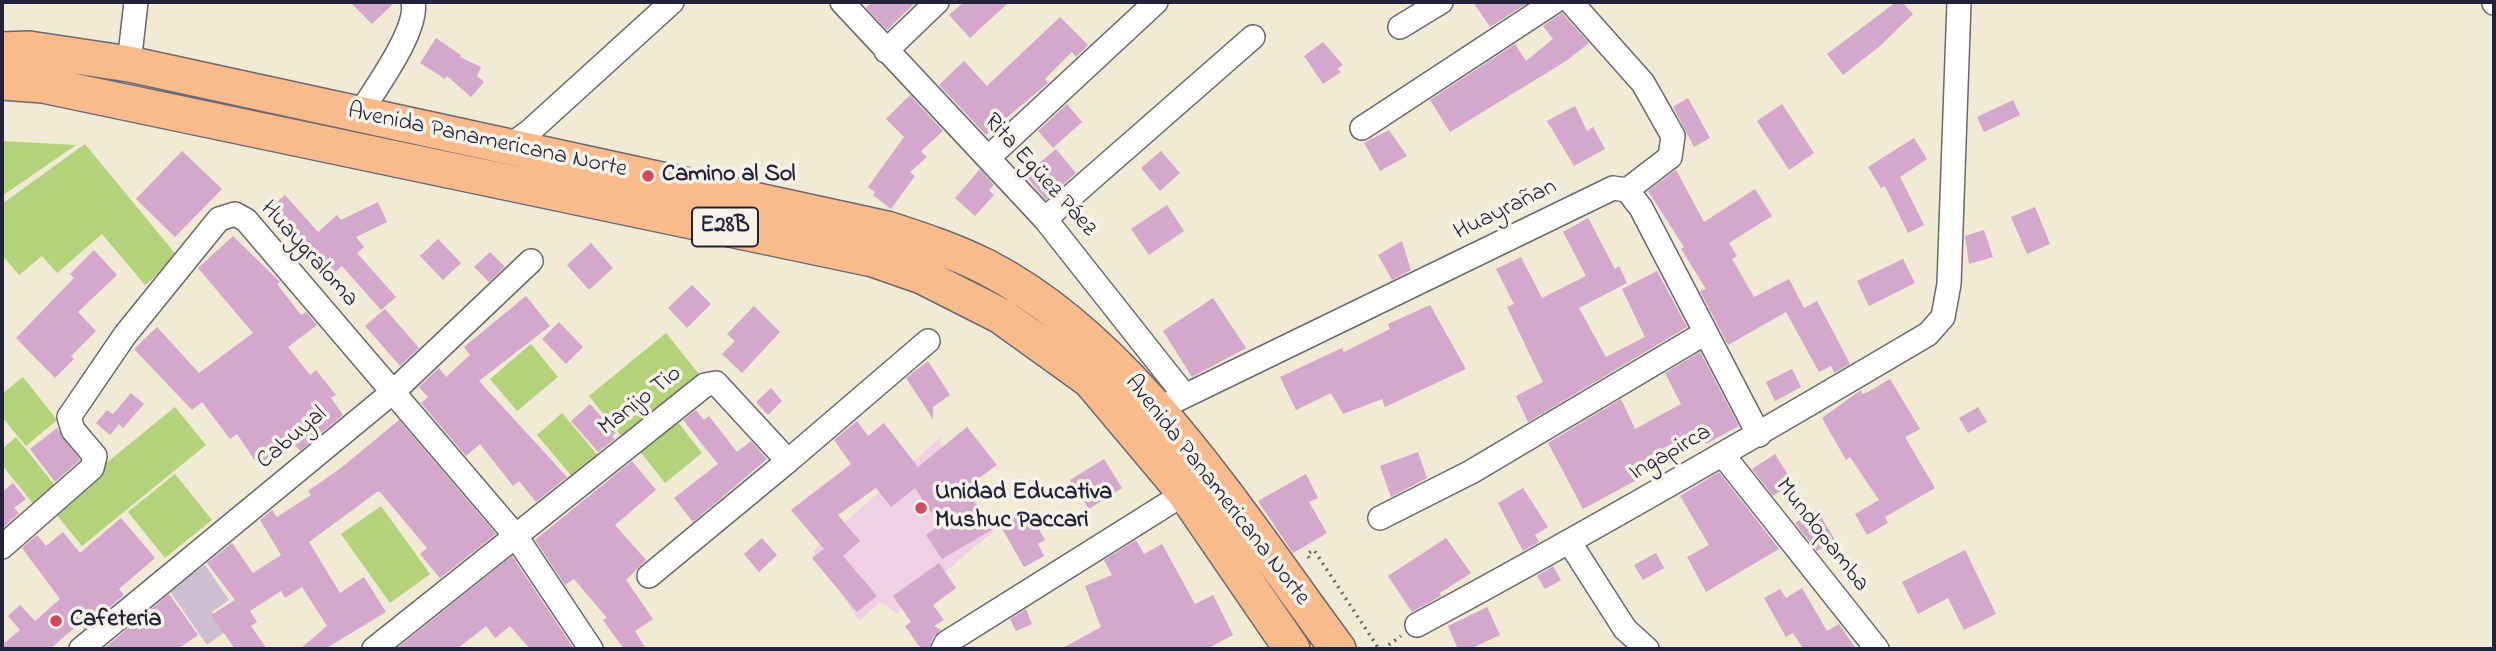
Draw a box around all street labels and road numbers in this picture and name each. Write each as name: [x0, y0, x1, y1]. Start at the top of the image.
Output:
street label: Avenida Panamericana Norte: [345, 98, 629, 186]
street label: Rita Egüez Páez: [976, 108, 1102, 244]
street label: Huayrañan: [1450, 174, 1562, 248]
street label: Huaygraloma: [253, 196, 363, 314]
road number: E28B: [692, 208, 758, 246]
street label: Manijo Tio: [594, 361, 688, 443]
street label: Avenida Panamericana Norte: [1117, 370, 1315, 612]
street label: Cabuyal: [252, 401, 334, 477]
street label: Ingapirca: [1625, 419, 1717, 489]
street label: Mundopamba: [1768, 473, 1874, 599]

